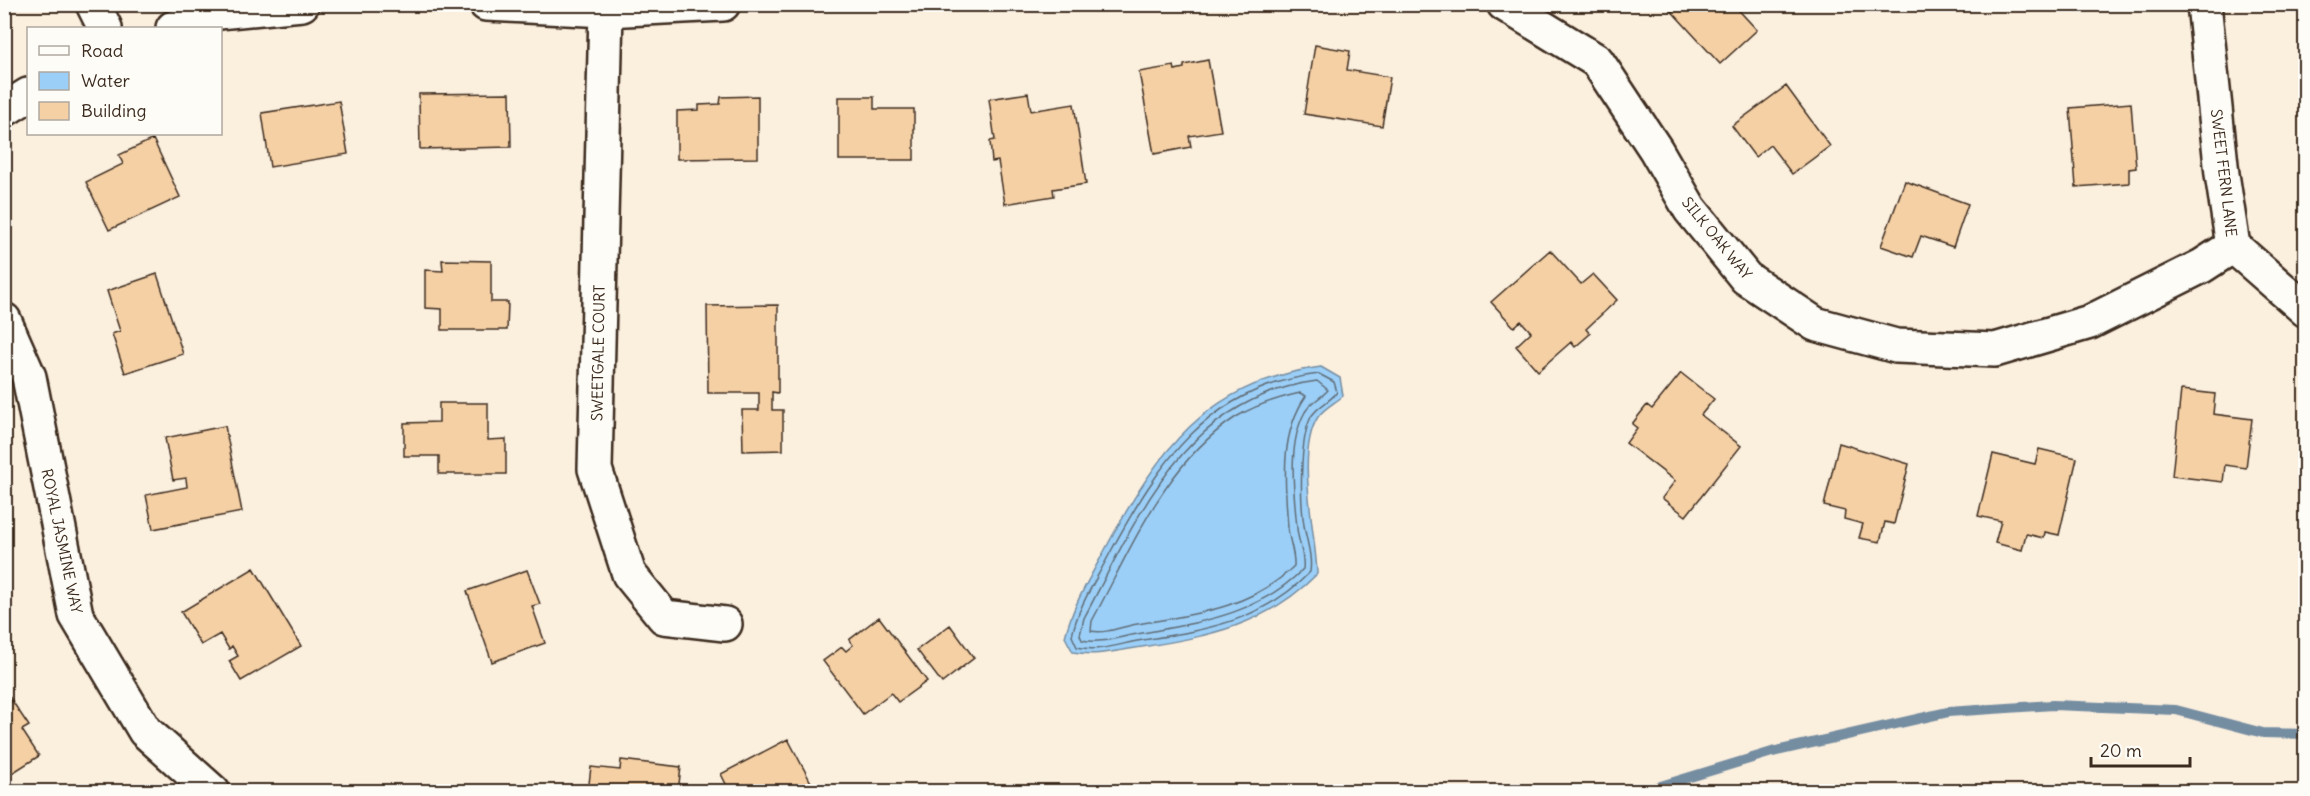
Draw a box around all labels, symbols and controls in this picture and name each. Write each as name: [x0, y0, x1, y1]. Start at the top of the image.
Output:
legend: [27, 27, 222, 135]
text: Road: [81, 39, 124, 62]
text: Water: [81, 69, 131, 92]
text: Building: [81, 99, 146, 122]
street label: SWEET FERN LANE: [2207, 108, 2241, 238]
street label: SILK OAK WAY: [1678, 193, 1756, 284]
street label: SWEETGALE COURT: [587, 284, 609, 421]
street label: ROYAL JASMINE WAY: [37, 467, 87, 616]
scale bar: [2091, 730, 2190, 768]
text: 20 m: [2100, 739, 2142, 762]

